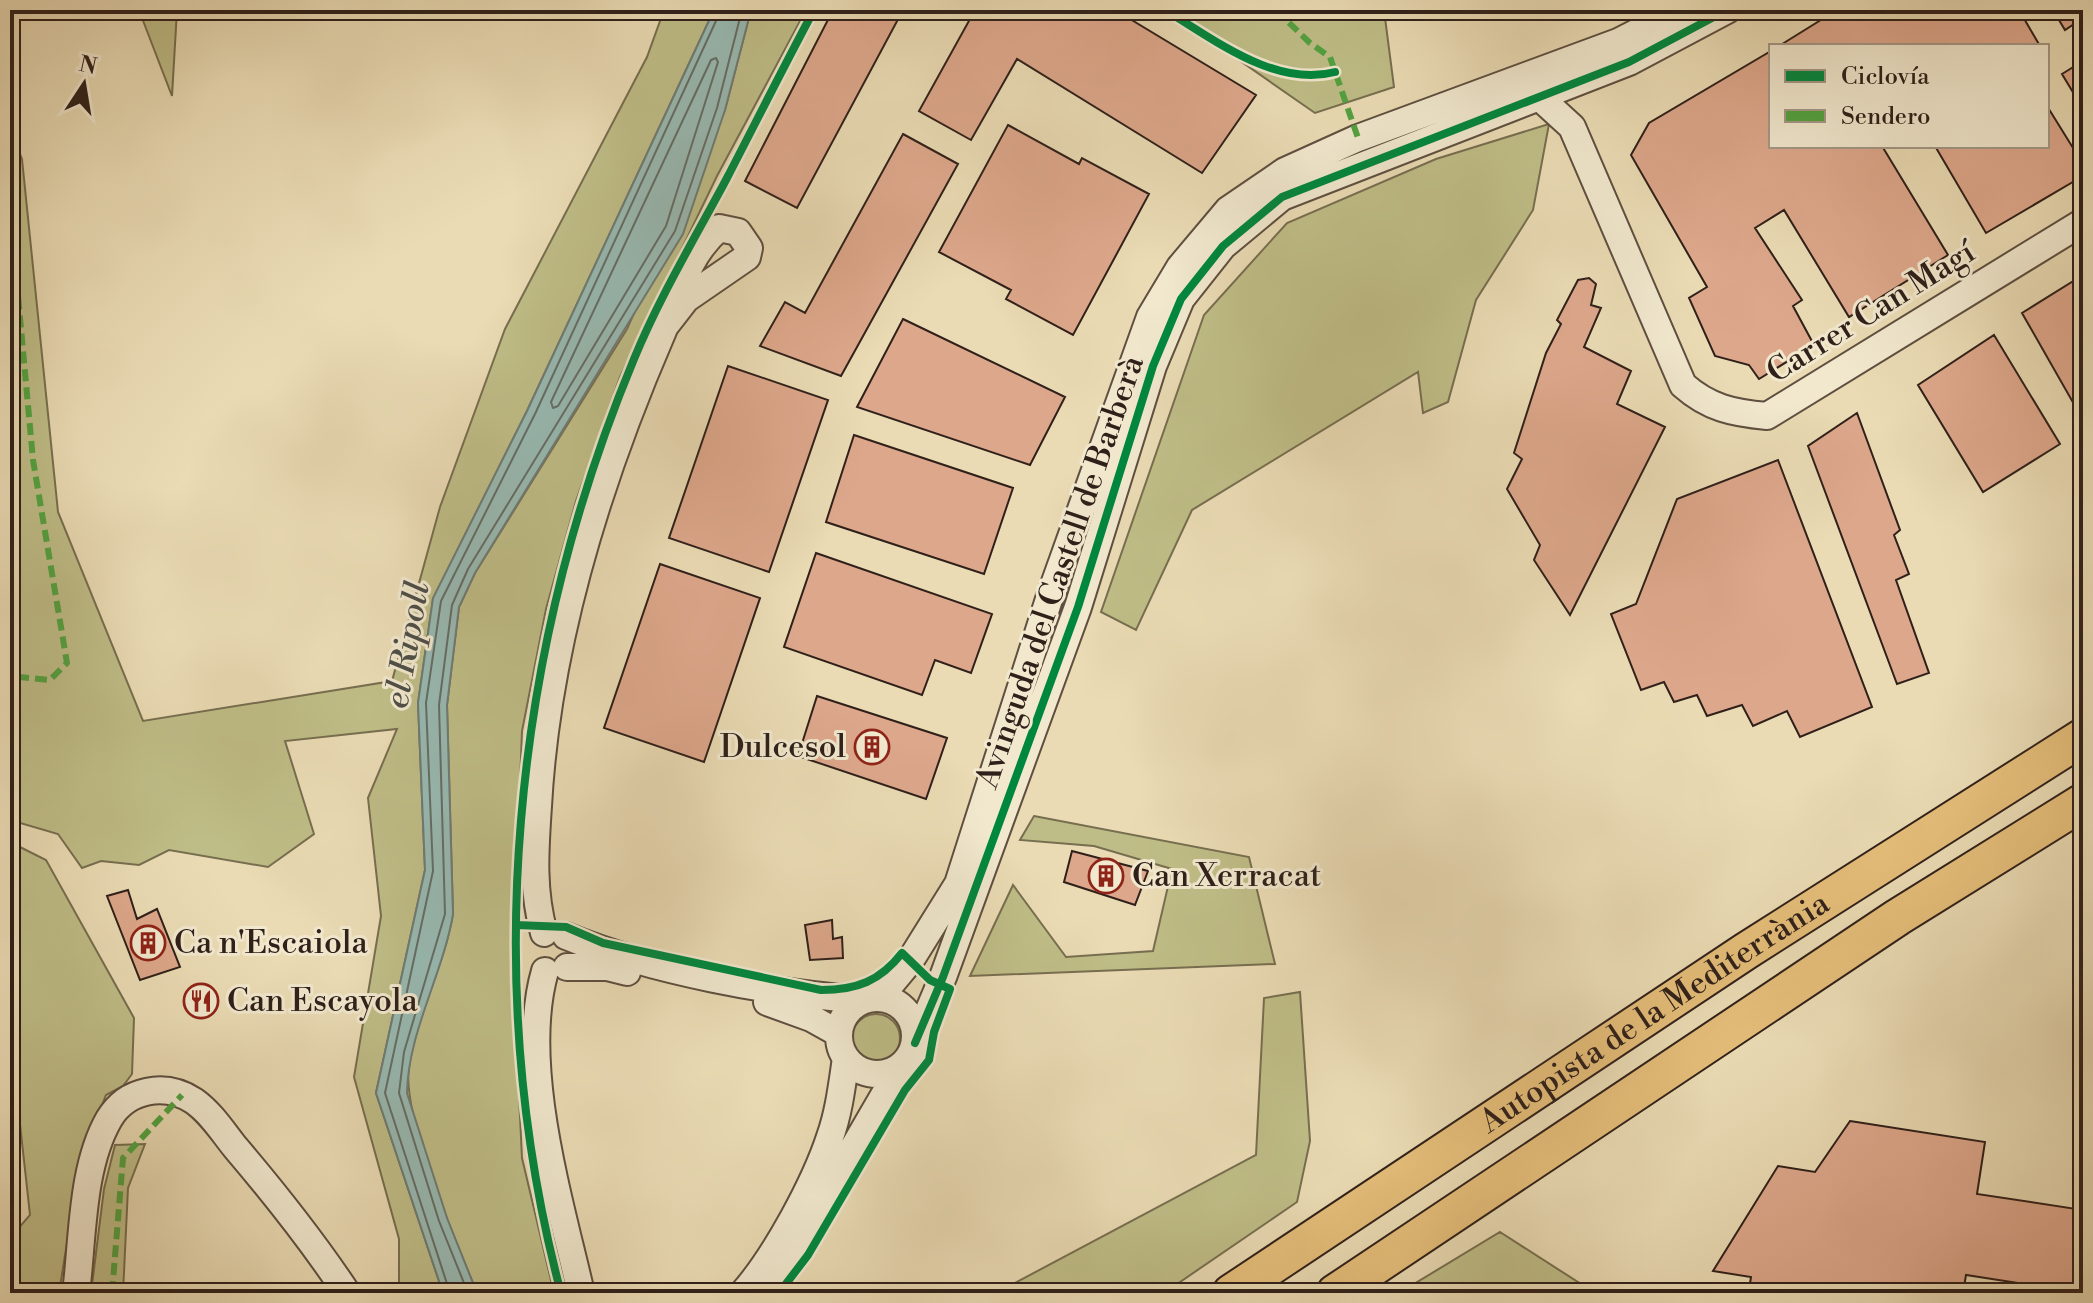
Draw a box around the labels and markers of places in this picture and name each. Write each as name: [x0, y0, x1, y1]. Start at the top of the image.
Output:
place label: Dulcesol: [720, 727, 847, 767]
building icon: Dulcesol: [853, 728, 891, 766]
place label: Can Xerracat: [1132, 856, 1321, 896]
building icon: Can Xerracat: [1087, 857, 1125, 895]
place label: Ca n'Escaiola: [174, 923, 369, 963]
building icon: Ca n'Escaiola: [129, 924, 167, 962]
place label: Can Escayola: [227, 981, 418, 1021]
restaurant icon: Can Escayola: [182, 982, 220, 1020]

